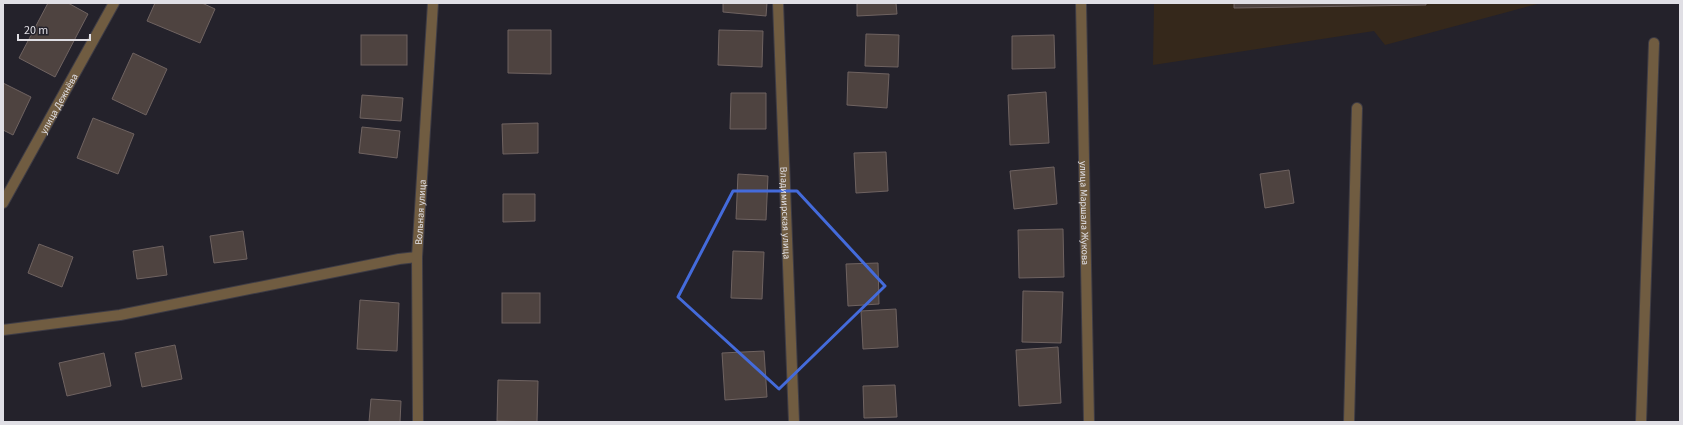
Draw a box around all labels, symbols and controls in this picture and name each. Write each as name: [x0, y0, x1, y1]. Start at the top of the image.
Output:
scale bar: [18, 16, 90, 42]
text: 20 m: [24, 22, 48, 39]
street label: улица Дежнёва: [37, 71, 82, 137]
street label: улица Маршала Жукова: [1076, 161, 1092, 265]
street label: Владимирская улица: [776, 166, 794, 259]
street label: Вольная улица: [412, 179, 430, 245]

